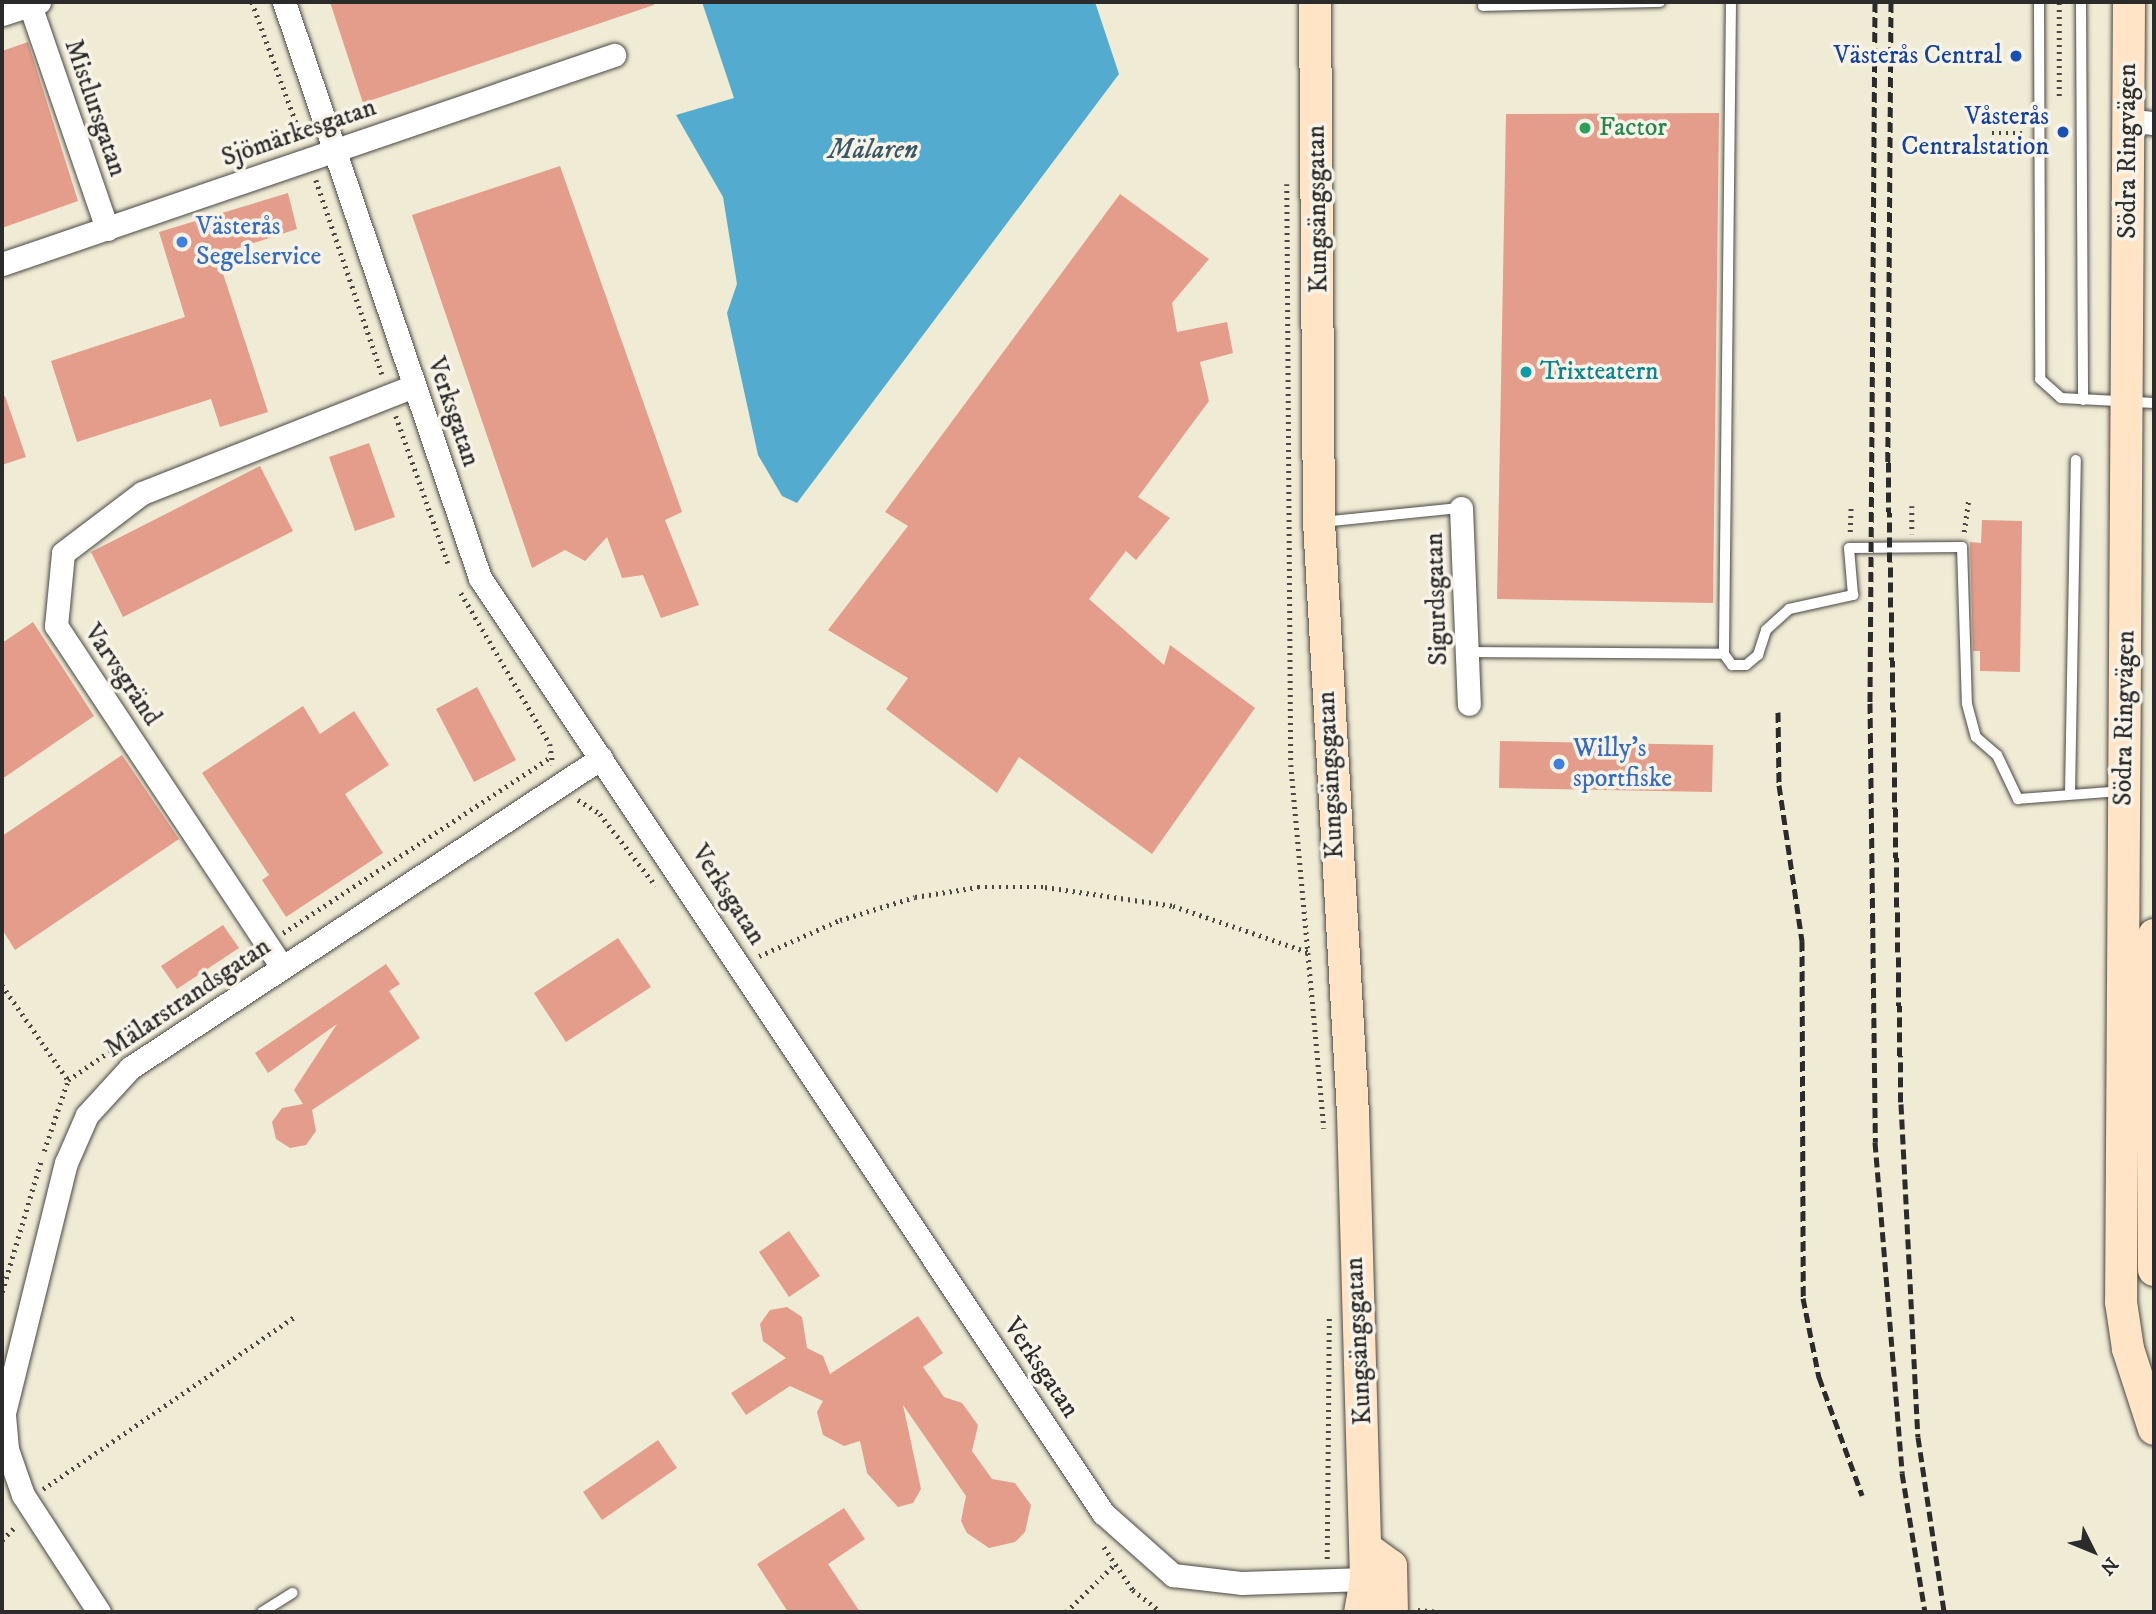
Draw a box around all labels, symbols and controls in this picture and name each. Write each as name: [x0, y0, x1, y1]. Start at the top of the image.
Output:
street label: Mistlursgatan: [57, 35, 133, 181]
place label: Västerås Central: [1834, 40, 2002, 72]
marker: Västerås Central: [2008, 48, 2024, 64]
street label: Södra Ringvägen: [2112, 63, 2144, 239]
street label: Sjömärkesgatan: [218, 92, 380, 174]
place label: Våsterås Centralstation: [1901, 101, 2049, 162]
place label: Factor: [1599, 112, 1667, 144]
marker: Factor: [1577, 120, 1593, 136]
marker: Våsterås Centralstation: [2055, 124, 2071, 140]
street label: Kungsängsgatan: [1301, 125, 1335, 293]
water label: Mälaren: [828, 133, 918, 167]
place label: Västerås Segelservice: [196, 211, 321, 272]
marker: Västerås Segelservice: [174, 234, 190, 250]
street label: Verksgatan: [420, 353, 486, 471]
place label: Trixteatern: [1540, 356, 1659, 388]
marker: Trixteatern: [1518, 364, 1534, 380]
street label: Sigurdsgatan: [1419, 532, 1455, 666]
street label: Varvsgränd: [77, 618, 167, 732]
street label: Södra Ringvägen: [2108, 630, 2142, 806]
street label: Kungsängsgatan: [1311, 690, 1351, 860]
place label: Willy's sportfiske: [1573, 733, 1672, 794]
marker: Willy's sportfiske: [1551, 756, 1567, 772]
street label: Verksgatan: [684, 839, 772, 951]
street label: Mälarstrandsgatan: [99, 931, 277, 1065]
street label: Kungsängsgatan: [1339, 1256, 1379, 1426]
street label: Verksgatan: [996, 1312, 1086, 1424]
north arrow: [2058, 1516, 2128, 1586]
text: N: [2095, 1552, 2122, 1579]

